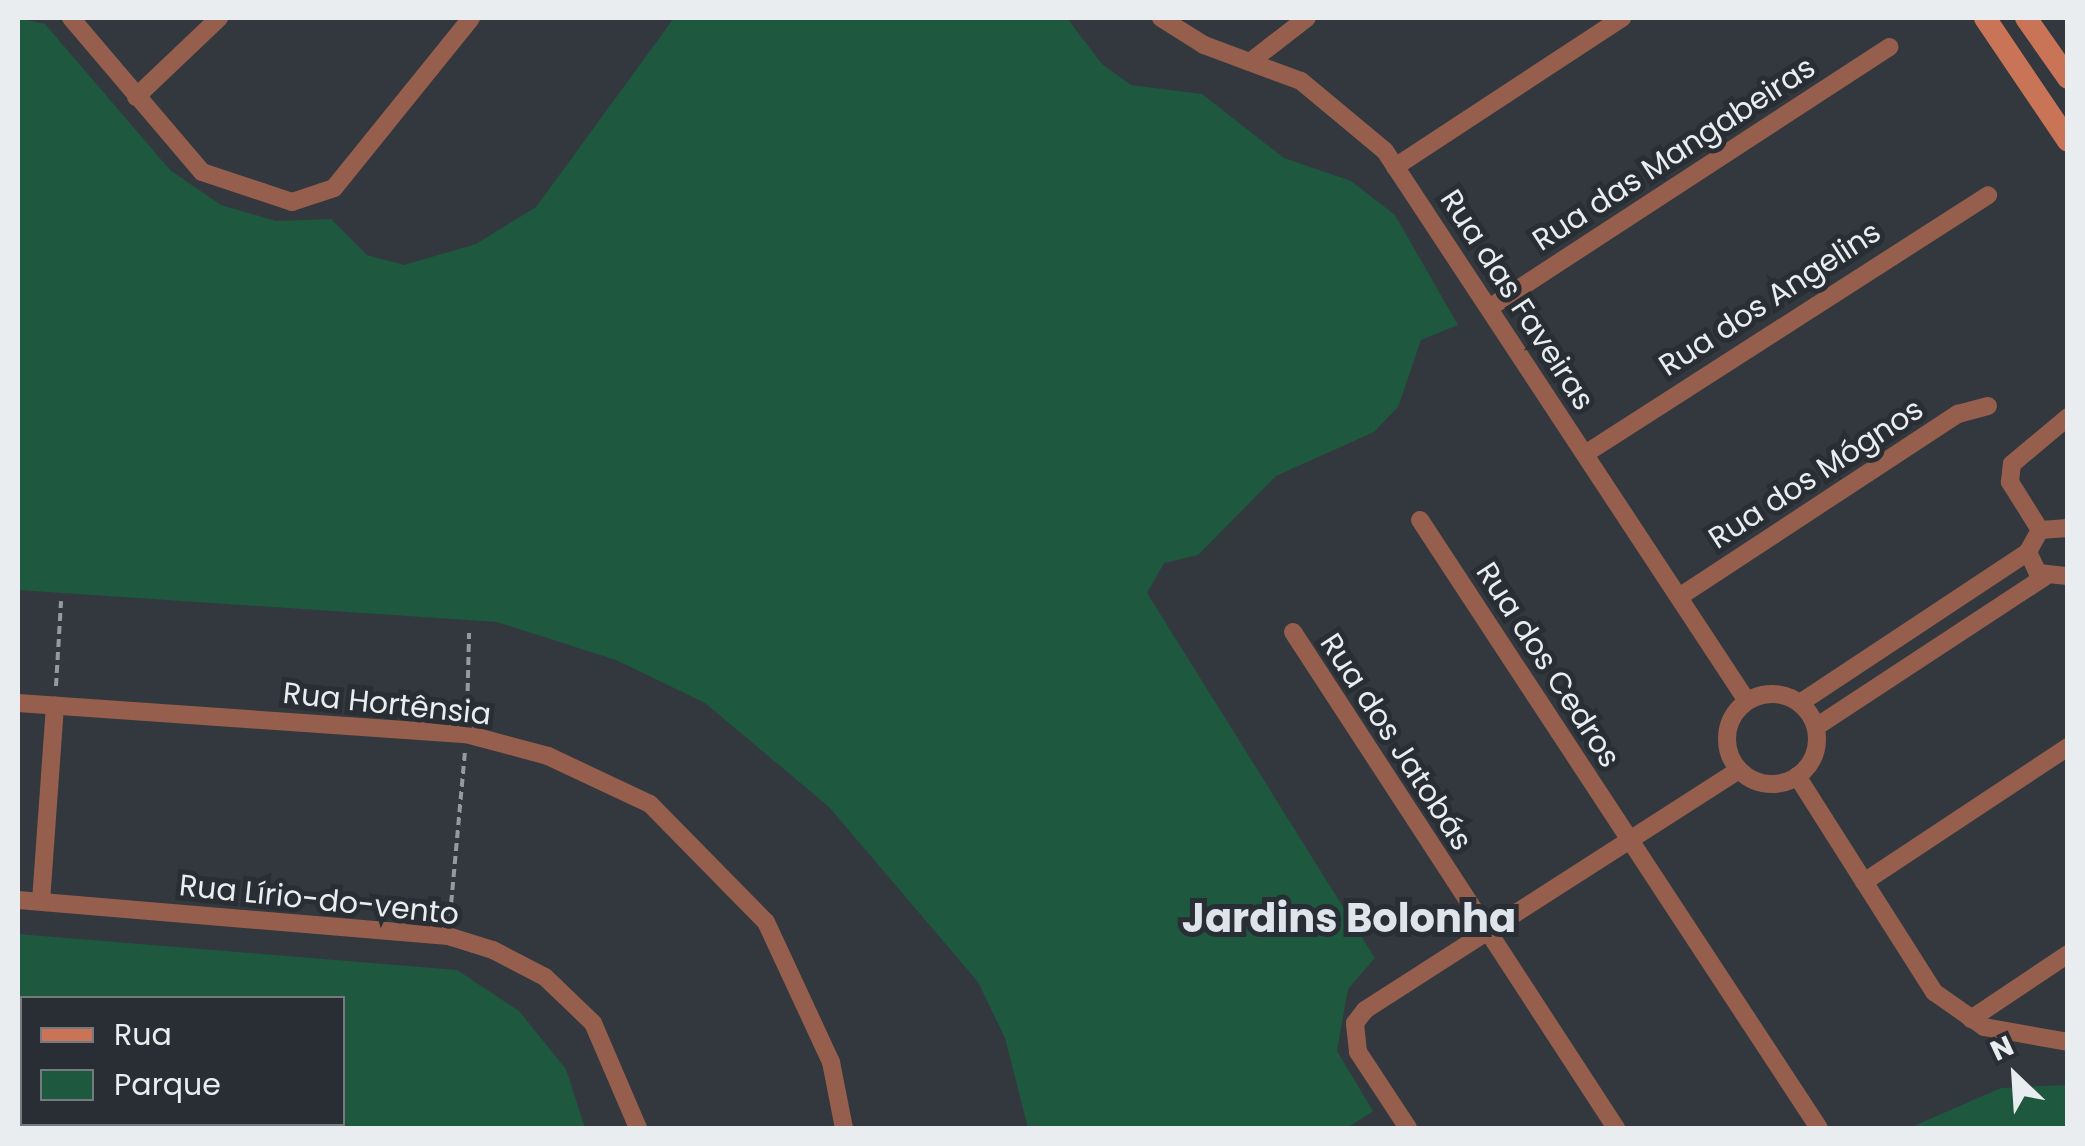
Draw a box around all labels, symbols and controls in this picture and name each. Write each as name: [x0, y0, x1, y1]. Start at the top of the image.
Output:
street label: Rua das Mangabeiras: [1526, 49, 1822, 259]
street label: Rua das Faveiras: [1432, 183, 1602, 417]
street label: Rua dos Angelins: [1653, 214, 1887, 384]
street label: Rua dos Mógnos: [1702, 391, 1930, 557]
street label: Rua dos Cedros: [1468, 556, 1628, 774]
street label: Rua dos Jatobás: [1312, 627, 1480, 857]
street label: Rua Hortênsia: [281, 675, 493, 733]
street label: Rua Lírio-do-vento: [177, 867, 461, 933]
district label: Jardins Bolonha: [1182, 894, 1516, 942]
legend: [20, 996, 345, 1126]
text: Rua: [114, 1013, 172, 1056]
north arrow: [1965, 1026, 2065, 1126]
text: N: [1984, 1026, 2020, 1070]
text: Parque: [114, 1063, 221, 1106]

